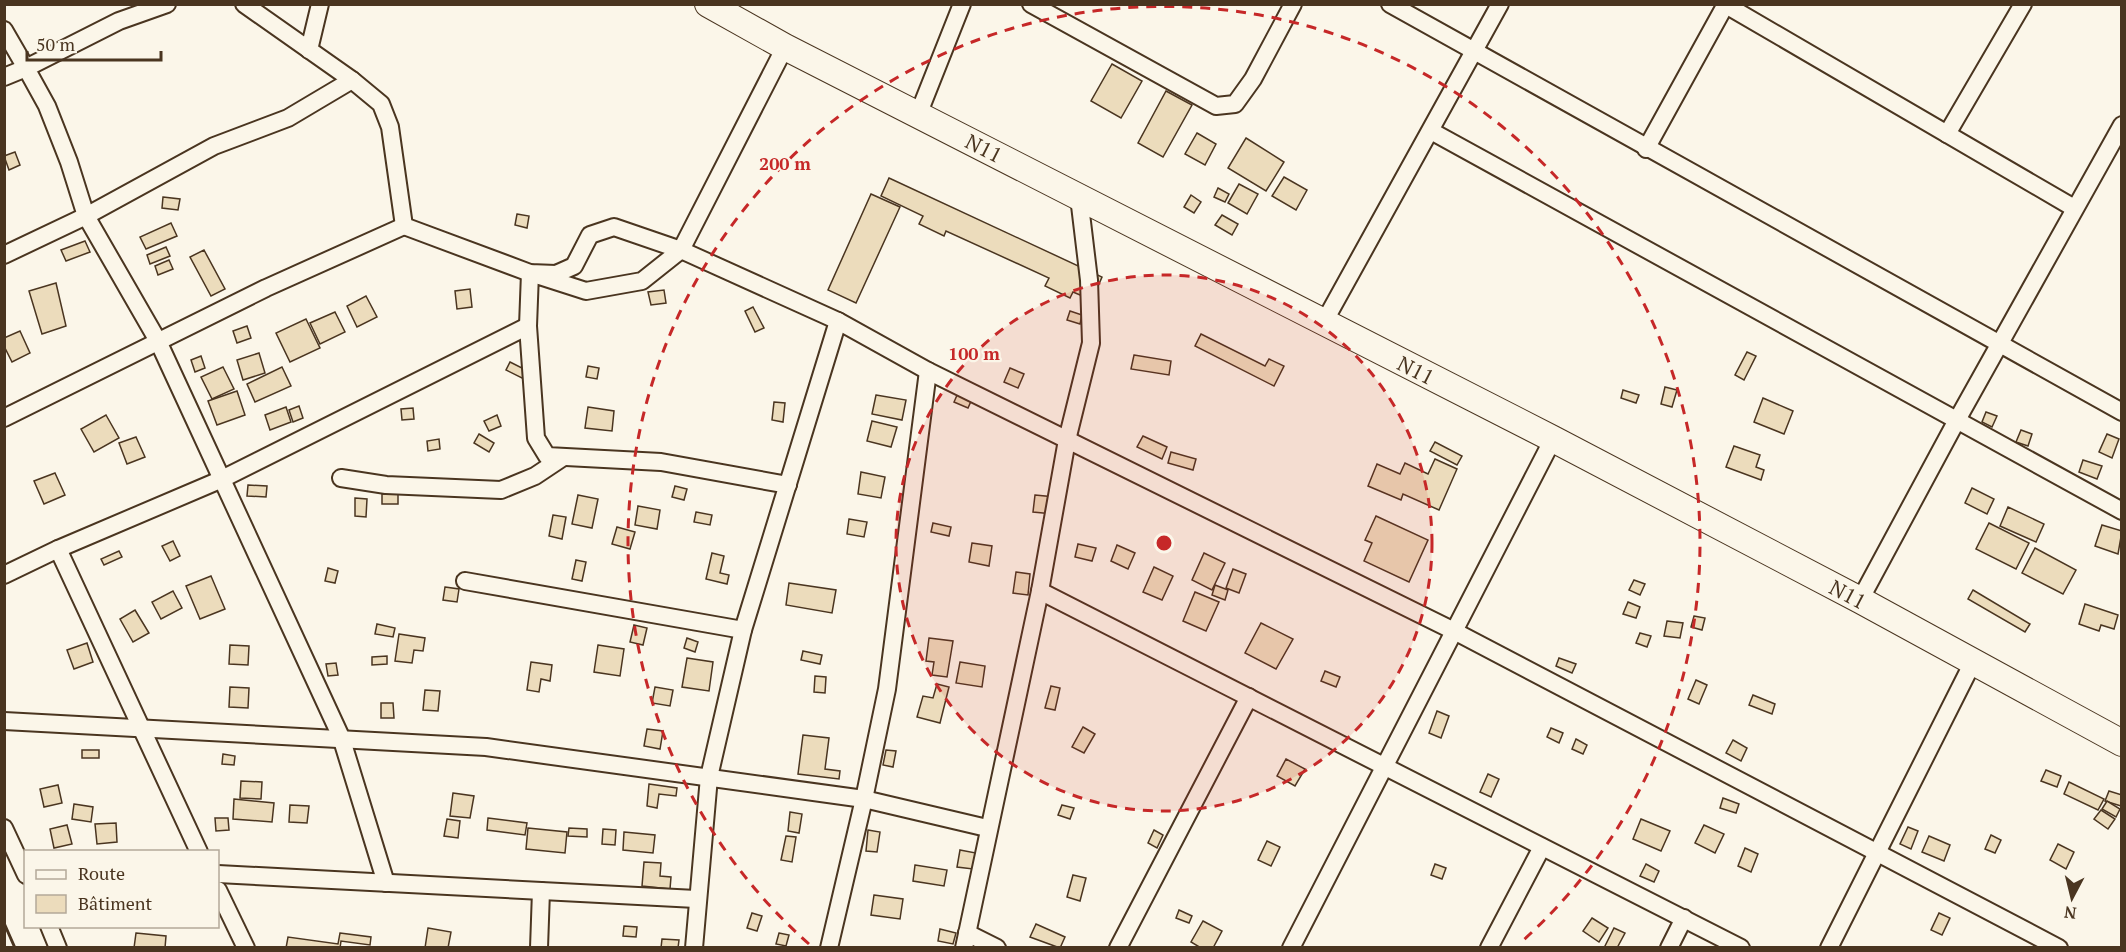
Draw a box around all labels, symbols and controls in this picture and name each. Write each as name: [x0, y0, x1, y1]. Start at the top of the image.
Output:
scale bar: [27, 24, 160, 62]
text: 50 m: [36, 32, 76, 56]
street label: N11: [961, 127, 1007, 169]
text: 200 m: [759, 151, 811, 175]
text: 100 m: [948, 341, 1000, 365]
street label: N11: [1393, 349, 1439, 391]
centre of rings: [1154, 533, 1174, 553]
street label: N11: [1825, 573, 1871, 615]
legend: [24, 850, 219, 928]
text: Route: [78, 861, 125, 885]
north arrow: [2042, 868, 2102, 928]
text: Bâtiment: [78, 891, 153, 915]
text: N: [2063, 901, 2078, 925]

